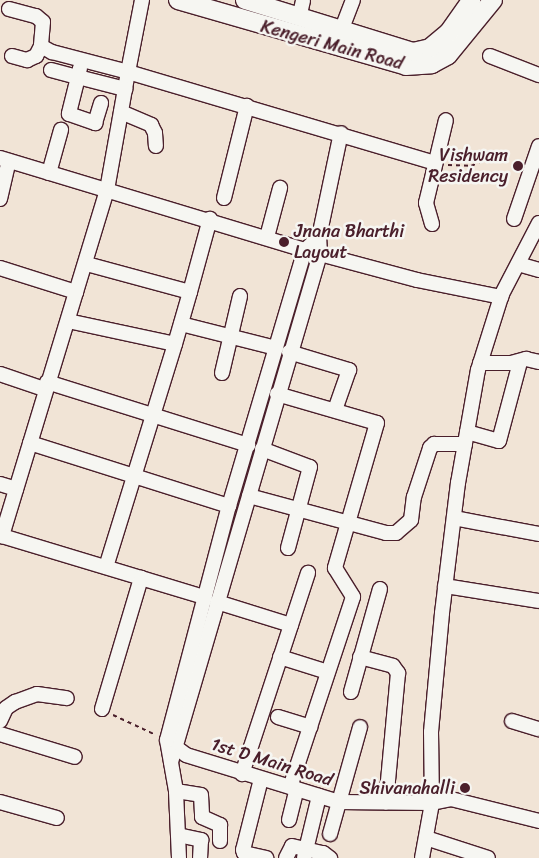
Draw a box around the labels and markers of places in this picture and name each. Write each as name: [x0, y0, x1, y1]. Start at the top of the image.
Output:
place label: Vishwam Residency: [428, 145, 508, 188]
marker: Vishwam Residency: [512, 160, 524, 172]
place label: Jnana Bharthi Layout: [294, 221, 403, 264]
marker: Jnana Bharthi Layout: [278, 236, 290, 248]
place label: Shivanahalli: [359, 777, 455, 799]
marker: Shivanahalli: [459, 782, 471, 794]

